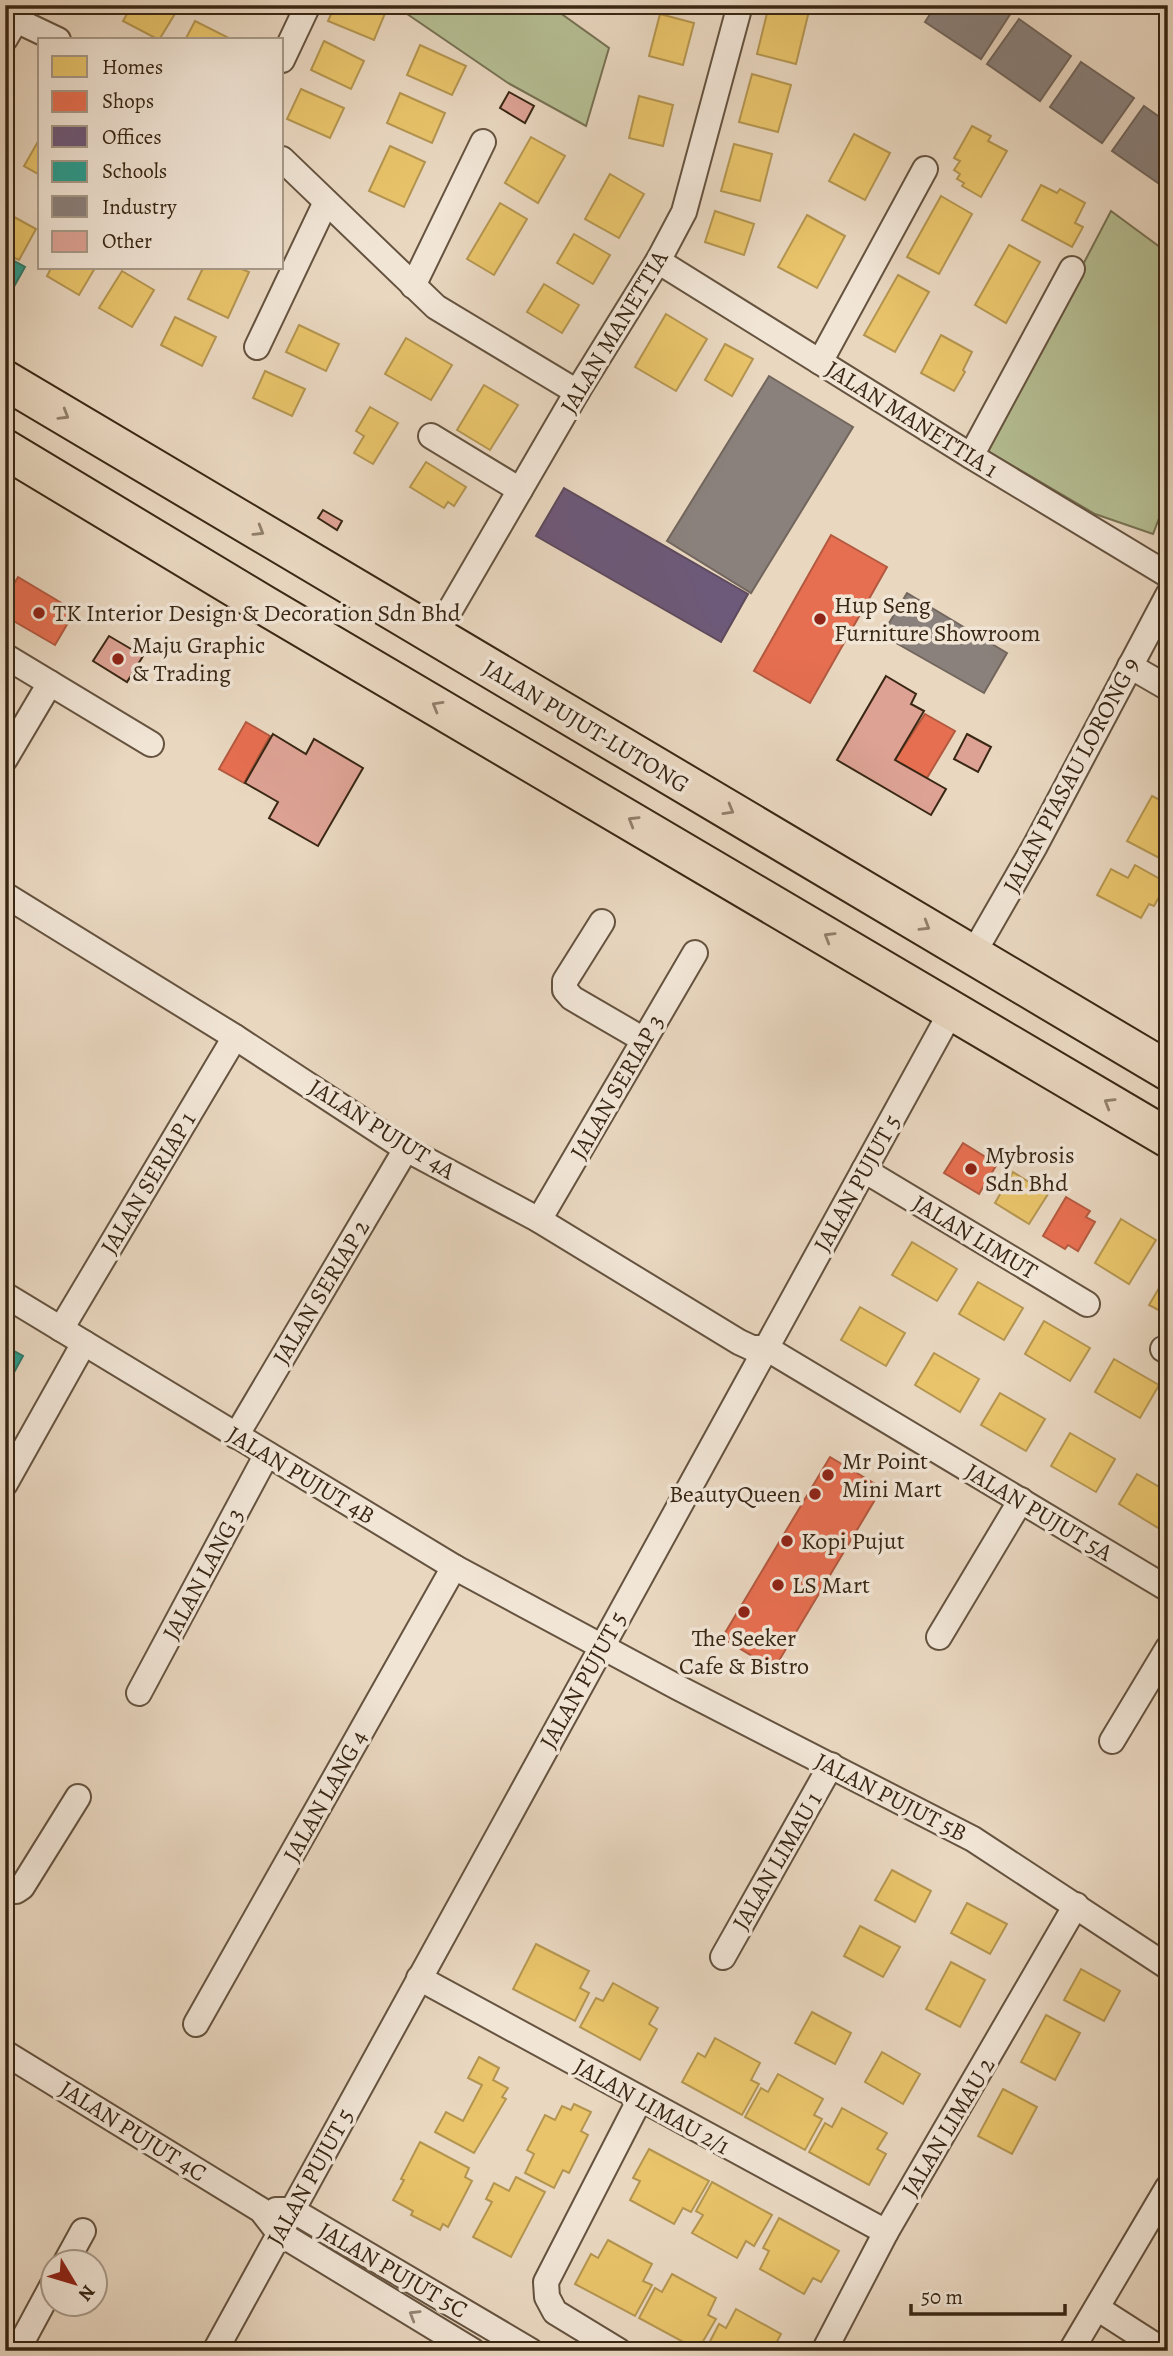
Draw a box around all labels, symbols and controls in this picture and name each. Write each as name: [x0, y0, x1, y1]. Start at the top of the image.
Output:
legend: [38, 38, 284, 270]
text: Homes: [102, 53, 163, 81]
text: Shops: [102, 87, 154, 115]
text: Offices: [102, 123, 162, 151]
text: Schools: [102, 157, 167, 185]
text: Industry: [102, 193, 177, 221]
text: Other: [102, 227, 152, 255]
street label: JALAN MANETTIA: [553, 244, 676, 420]
street label: JALAN MANETTIA 1: [820, 353, 1004, 485]
one-way arrow: [56, 406, 69, 419]
one-way arrow: [252, 523, 265, 536]
place label: Hup Seng Furniture Showroom: [834, 589, 1040, 649]
place label: TK Interior Design & Decoration Sdn Bhd: [53, 597, 461, 629]
marker: TK Interior Design & Decoration Sdn Bhd: [31, 605, 47, 621]
marker: Hup Seng Furniture Showroom: [812, 611, 828, 627]
place label: Maju Graphic & Trading: [132, 629, 265, 689]
marker: Maju Graphic & Trading: [110, 651, 126, 667]
street label: JALAN PUJUT-LUTONG: [477, 652, 695, 800]
street label: JALAN PIASAU LORONG 9: [995, 652, 1147, 898]
one-way arrow: [432, 701, 445, 714]
one-way arrow: [721, 802, 734, 815]
one-way arrow: [628, 816, 641, 829]
one-way arrow: [917, 917, 930, 930]
one-way arrow: [824, 932, 837, 945]
street label: JALAN SERIAP 3: [563, 1009, 671, 1165]
street label: JALAN PUJUT 4A: [303, 1071, 462, 1187]
one-way arrow: [1104, 1098, 1117, 1111]
street label: JALAN SERIAP 1: [93, 1106, 203, 1260]
street label: JALAN PUJUT 5: [806, 1109, 908, 1257]
place label: Mybrosis Sdn Bhd: [985, 1139, 1075, 1199]
marker: Mybrosis Sdn Bhd: [963, 1161, 979, 1177]
street label: JALAN LIMUT: [907, 1187, 1043, 1287]
street label: JALAN SERIAP 2: [265, 1214, 377, 1370]
street label: JALAN PUJUT 4B: [221, 1418, 381, 1532]
place label: Mr Point Mini Mart: [842, 1445, 942, 1505]
street label: JALAN PUJUT 5A: [959, 1455, 1119, 1569]
marker: Mr Point Mini Mart: [820, 1467, 836, 1483]
place label: BeautyQueen: [669, 1478, 801, 1510]
marker: BeautyQueen: [807, 1486, 823, 1502]
street label: JALAN LANG 3: [155, 1502, 251, 1646]
place label: Kopi Pujut: [801, 1525, 905, 1557]
marker: Kopi Pujut: [779, 1533, 795, 1549]
place label: LS Mart: [792, 1569, 870, 1601]
marker: LS Mart: [770, 1577, 786, 1593]
marker: The Seeker Cafe & Bistro: [736, 1604, 752, 1620]
street label: JALAN PUJUT 5: [532, 1606, 634, 1754]
place label: The Seeker Cafe & Bistro: [679, 1622, 809, 1682]
street label: JALAN LANG 4: [276, 1724, 374, 1868]
street label: JALAN PUJUT 5B: [809, 1745, 973, 1849]
street label: JALAN LIMAU 1: [725, 1786, 829, 1936]
street label: JALAN LIMAU 2/1: [568, 2050, 736, 2162]
street label: JALAN LIMAU 2: [894, 2051, 1002, 2203]
street label: JALAN PUJUT 4C: [53, 2073, 213, 2189]
street label: JALAN PUJUT 5: [259, 2103, 361, 2251]
street label: JALAN PUJUT 5C: [313, 2214, 473, 2326]
north arrow: [38, 2248, 108, 2318]
scale bar: [911, 2272, 1064, 2316]
text: N: [72, 2279, 101, 2306]
text: 50 m: [921, 2283, 963, 2311]
one-way arrow: [409, 2311, 422, 2324]

